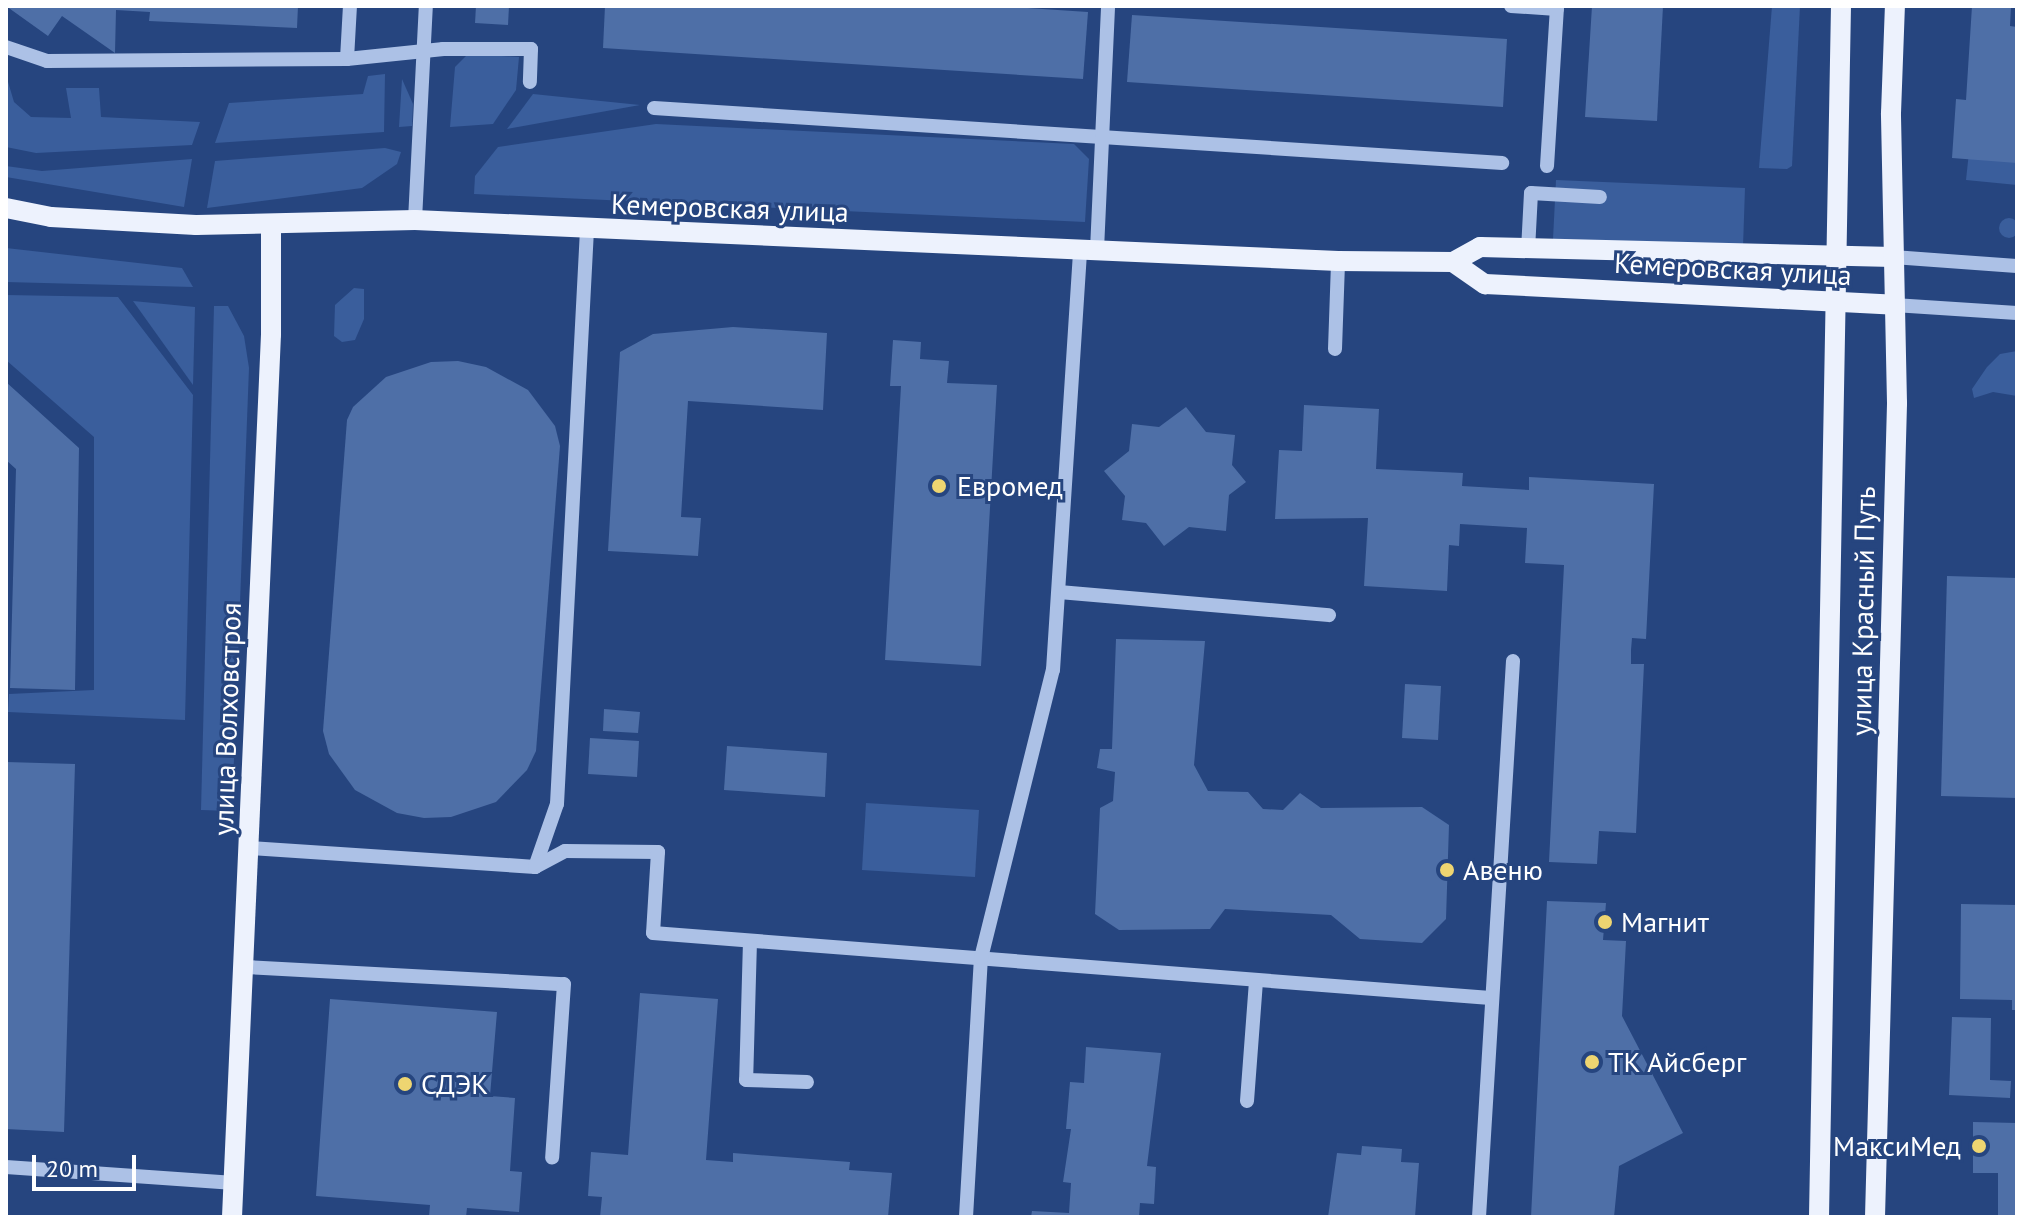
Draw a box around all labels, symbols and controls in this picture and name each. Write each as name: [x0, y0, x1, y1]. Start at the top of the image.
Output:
street label: Кемеровская улица: [611, 187, 849, 229]
street label: Кемеровская улица: [1613, 246, 1853, 292]
place label: Евромед: [957, 469, 1063, 503]
marker: Евромед: [928, 475, 950, 497]
street label: улица Красный Путь: [1844, 486, 1882, 736]
street label: улица Волховстроя: [206, 602, 248, 836]
place label: Авеню: [1463, 853, 1543, 887]
marker: Авеню: [1438, 861, 1456, 879]
place label: Магнит: [1621, 905, 1709, 939]
marker: Магнит: [1596, 913, 1614, 931]
place label: ТК Айсберг: [1608, 1045, 1747, 1079]
marker: ТК Айсберг: [1583, 1053, 1601, 1071]
place label: СДЭК: [421, 1067, 488, 1101]
marker: СДЭК: [396, 1075, 414, 1093]
place label: МаксиМед: [1833, 1129, 1961, 1163]
marker: МаксиМед: [1968, 1135, 1990, 1157]
scale bar: [36, 1139, 140, 1189]
text: 20 m: [46, 1153, 98, 1184]

